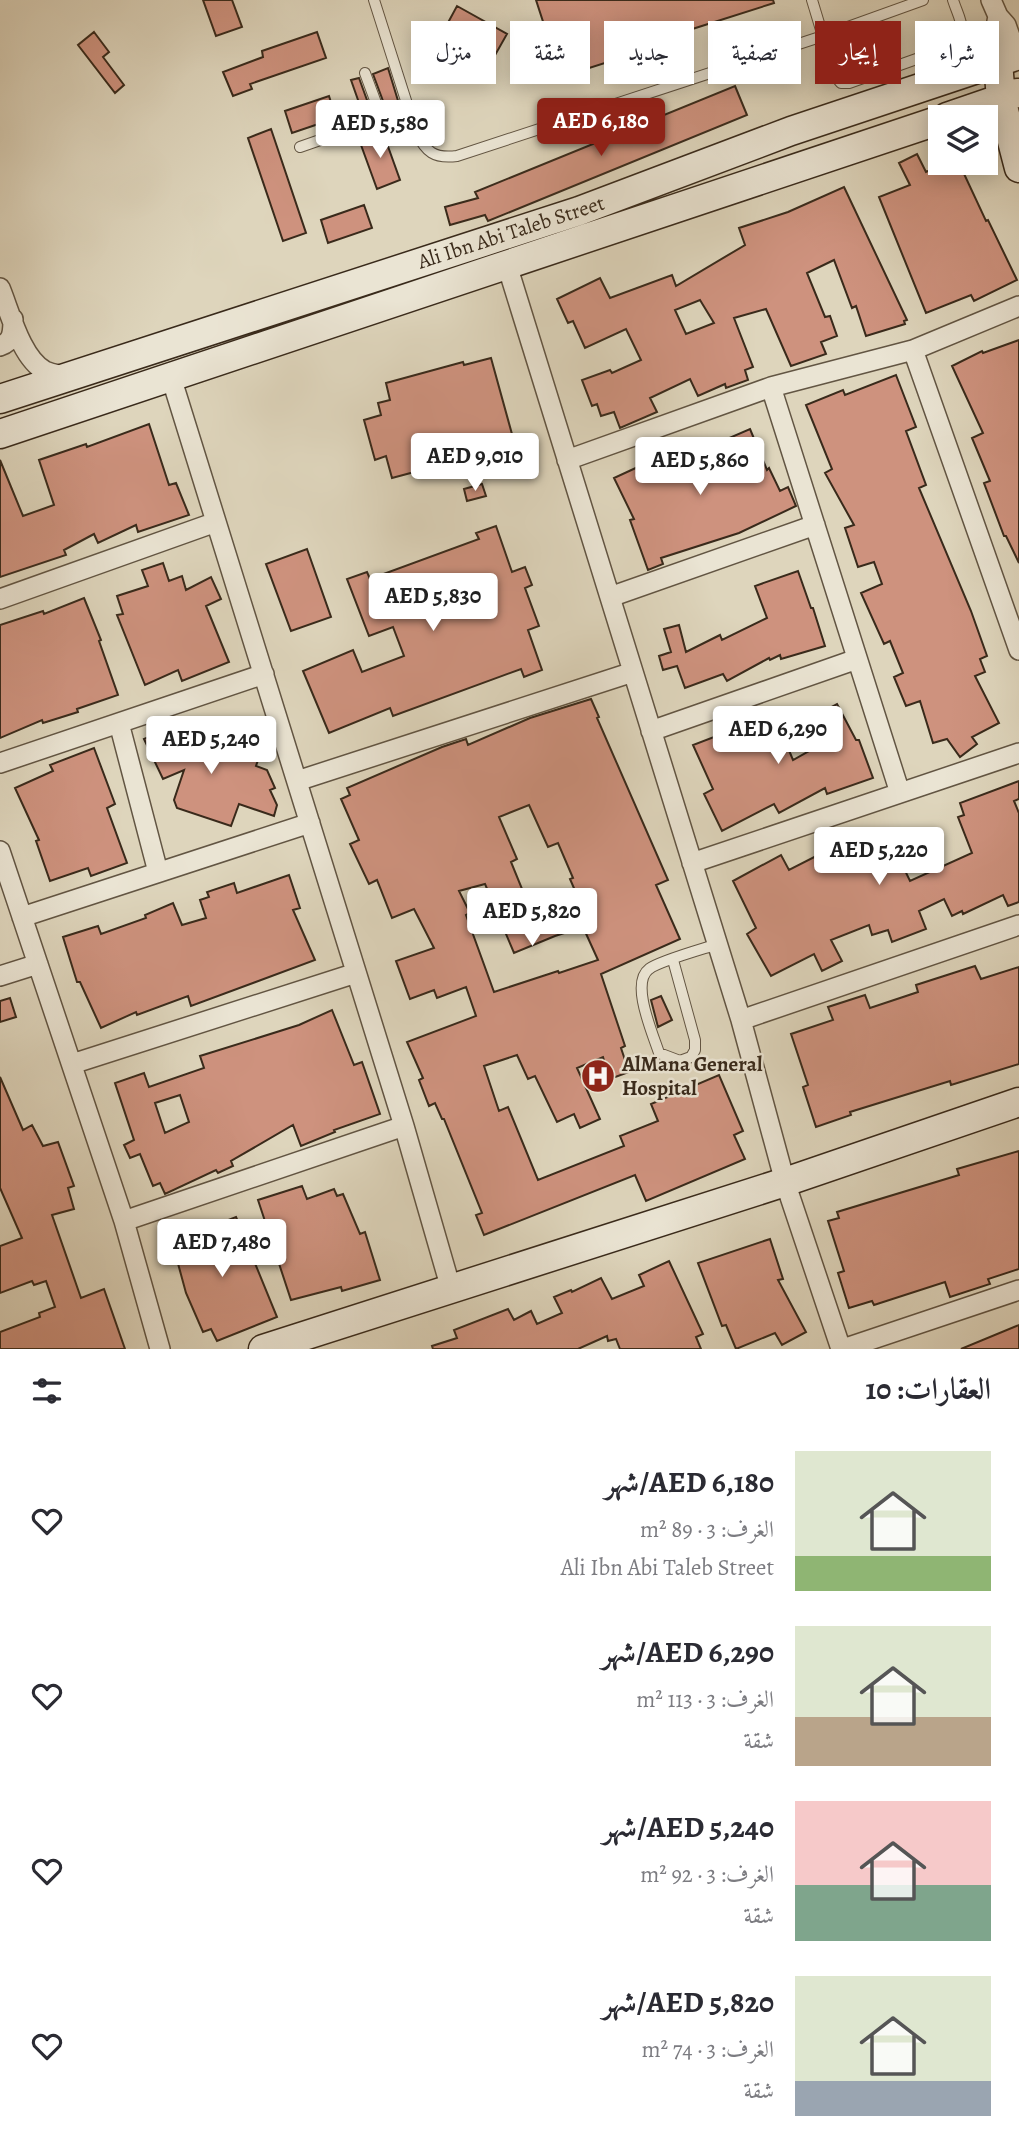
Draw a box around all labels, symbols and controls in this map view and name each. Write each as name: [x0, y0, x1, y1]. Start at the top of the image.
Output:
chip: منزل: [411, 21, 496, 84]
chip: شقة: [510, 21, 590, 84]
chip: جديد: [604, 21, 694, 84]
chip: تصفية: [708, 21, 801, 84]
chip: إيجار: [815, 21, 901, 84]
chip: شراء: [915, 21, 999, 84]
pin: AED 6,180: [521, 99, 681, 158]
pin: AED 5,580: [300, 100, 460, 160]
text: AED 6,180: [553, 105, 649, 136]
map controls: [928, 105, 998, 175]
button: layers: [928, 105, 998, 175]
text: AED 5,580: [332, 107, 428, 138]
street label: Ali Ibn Abi Taleb Street: [413, 189, 608, 276]
pin: AED 9,010: [395, 434, 555, 493]
pin: AED 5,860: [620, 438, 780, 497]
text: AED 9,010: [427, 440, 523, 471]
text: AED 5,860: [651, 444, 749, 475]
pin: AED 5,830: [353, 574, 513, 633]
text: AED 5,830: [385, 580, 481, 611]
pin: AED 6,290: [698, 706, 858, 766]
text: AED 6,290: [729, 713, 827, 744]
pin: AED 5,240: [131, 716, 291, 776]
text: AED 5,240: [162, 723, 260, 754]
pin: AED 5,220: [799, 828, 959, 887]
text: AED 5,220: [830, 834, 928, 865]
pin: AED 5,820: [452, 888, 612, 948]
text: AED 5,820: [483, 895, 581, 926]
place label: AlMana General Hospital: [621, 1050, 763, 1102]
hospital icon: AlMana General Hospital: [579, 1057, 617, 1095]
pin: AED 7,480: [142, 1220, 302, 1279]
text: AED 7,480: [173, 1226, 271, 1257]
text: العقارات: 10: [866, 1369, 991, 1409]
icon: filters: [28, 1372, 66, 1410]
text: AED 6,180/شهر: [605, 1462, 774, 1502]
icon: home: [851, 1479, 935, 1563]
icon: heart: [28, 1502, 66, 1540]
text: الغرف: 3 · 89 m²: [640, 1514, 774, 1545]
text: Ali Ibn Abi Taleb Street: [561, 1552, 774, 1583]
text: AED 6,290/شهر: [601, 1632, 774, 1672]
icon: home: [851, 1654, 935, 1738]
icon: heart: [28, 1677, 66, 1715]
text: الغرف: 3 · 113 m²: [636, 1684, 774, 1715]
text: شقة: [744, 1725, 774, 1756]
text: AED 5,240/شهر: [602, 1807, 774, 1847]
icon: home: [851, 1829, 935, 1913]
icon: heart: [28, 1852, 66, 1890]
text: الغرف: 3 · 92 m²: [640, 1859, 774, 1890]
text: شقة: [744, 1900, 774, 1931]
text: AED 5,820/شهر: [602, 1982, 774, 2022]
icon: home: [851, 2004, 935, 2088]
icon: heart: [28, 2027, 66, 2065]
text: الغرف: 3 · 74 m²: [641, 2034, 774, 2065]
text: شقة: [744, 2075, 774, 2106]

